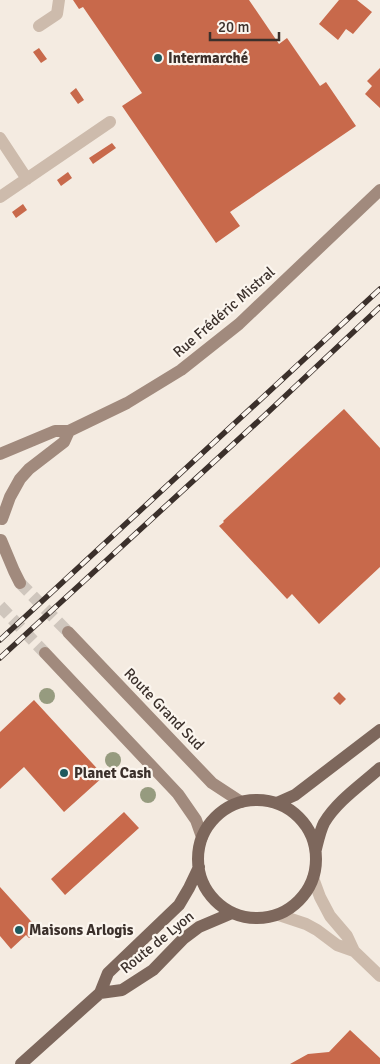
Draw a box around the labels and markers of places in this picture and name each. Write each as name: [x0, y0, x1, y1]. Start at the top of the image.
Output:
place label: Intermarché: [168, 49, 248, 67]
marker: Intermarché: [152, 52, 164, 64]
place label: Planet Cash: [74, 764, 151, 782]
marker: Planet Cash: [58, 767, 70, 779]
place label: Maisons Arlogis: [29, 921, 134, 939]
marker: Maisons Arlogis: [13, 924, 25, 936]

